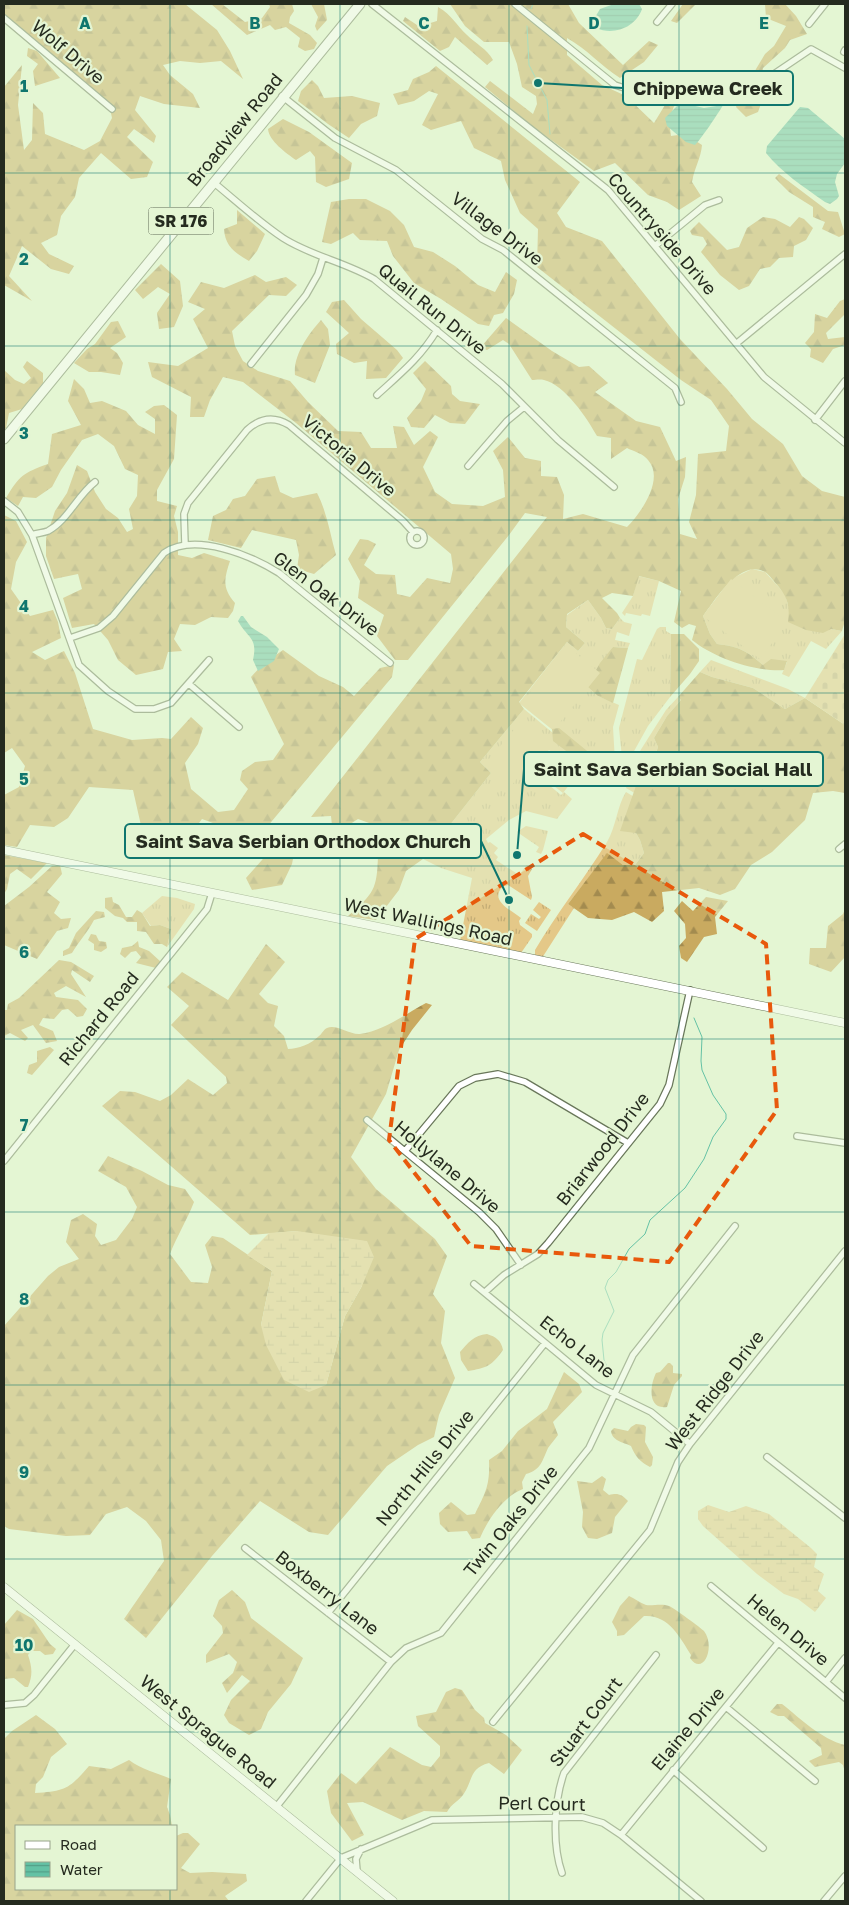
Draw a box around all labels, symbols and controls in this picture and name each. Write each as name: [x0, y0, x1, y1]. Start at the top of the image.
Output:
text: A: [79, 13, 91, 33]
text: B: [249, 13, 261, 33]
text: C: [418, 13, 430, 33]
text: D: [588, 13, 600, 33]
text: E: [759, 13, 769, 33]
street label: Wolf Drive: [28, 14, 110, 88]
street label: Broadview Road: [182, 68, 287, 190]
callout: Chippewa Creek: [623, 71, 793, 105]
text: 1: [20, 76, 28, 96]
text: Chippewa Creek: [633, 76, 783, 99]
street label: Countryside Drive: [604, 168, 722, 299]
street label: Village Drive: [447, 187, 548, 270]
road number: SR 176: [148, 208, 214, 235]
text: 2: [19, 249, 29, 269]
street label: Quail Run Drive: [374, 258, 491, 358]
street label: Victoria Drive: [298, 410, 401, 501]
text: 3: [19, 423, 29, 443]
street label: Glen Oak Drive: [269, 546, 384, 640]
text: 4: [19, 596, 29, 616]
callout: Saint Sava Serbian Social Hall: [524, 752, 823, 786]
text: Saint Sava Serbian Social Hall: [534, 757, 812, 780]
text: 5: [19, 769, 29, 789]
callout: Saint Sava Serbian Orthodox Church: [125, 824, 481, 858]
text: Saint Sava Serbian Orthodox Church: [135, 829, 471, 852]
street label: West Wallings Road: [342, 892, 514, 950]
text: 6: [19, 942, 29, 962]
street label: Richard Road: [54, 967, 143, 1070]
street label: Briarwood Drive: [551, 1087, 653, 1209]
text: 7: [20, 1115, 29, 1135]
street label: Hollylane Drive: [390, 1115, 505, 1217]
text: 8: [19, 1289, 29, 1309]
street label: Echo Lane: [536, 1310, 619, 1382]
street label: West Ridge Drive: [660, 1326, 768, 1455]
street label: North Hills Drive: [371, 1405, 478, 1530]
street label: Twin Oaks Drive: [459, 1460, 562, 1580]
text: 9: [19, 1462, 29, 1482]
street label: Boxberry Lane: [272, 1545, 384, 1639]
street label: Helen Drive: [743, 1589, 834, 1670]
text: 10: [15, 1635, 33, 1655]
street label: West Sprague Road: [136, 1670, 281, 1793]
street label: Stuart Court: [544, 1672, 626, 1771]
street label: Elaine Drive: [646, 1682, 729, 1775]
street label: Perl Court: [498, 1791, 586, 1815]
legend: [15, 1825, 178, 1890]
text: Road: [60, 1835, 97, 1853]
text: Water: [60, 1860, 103, 1878]

